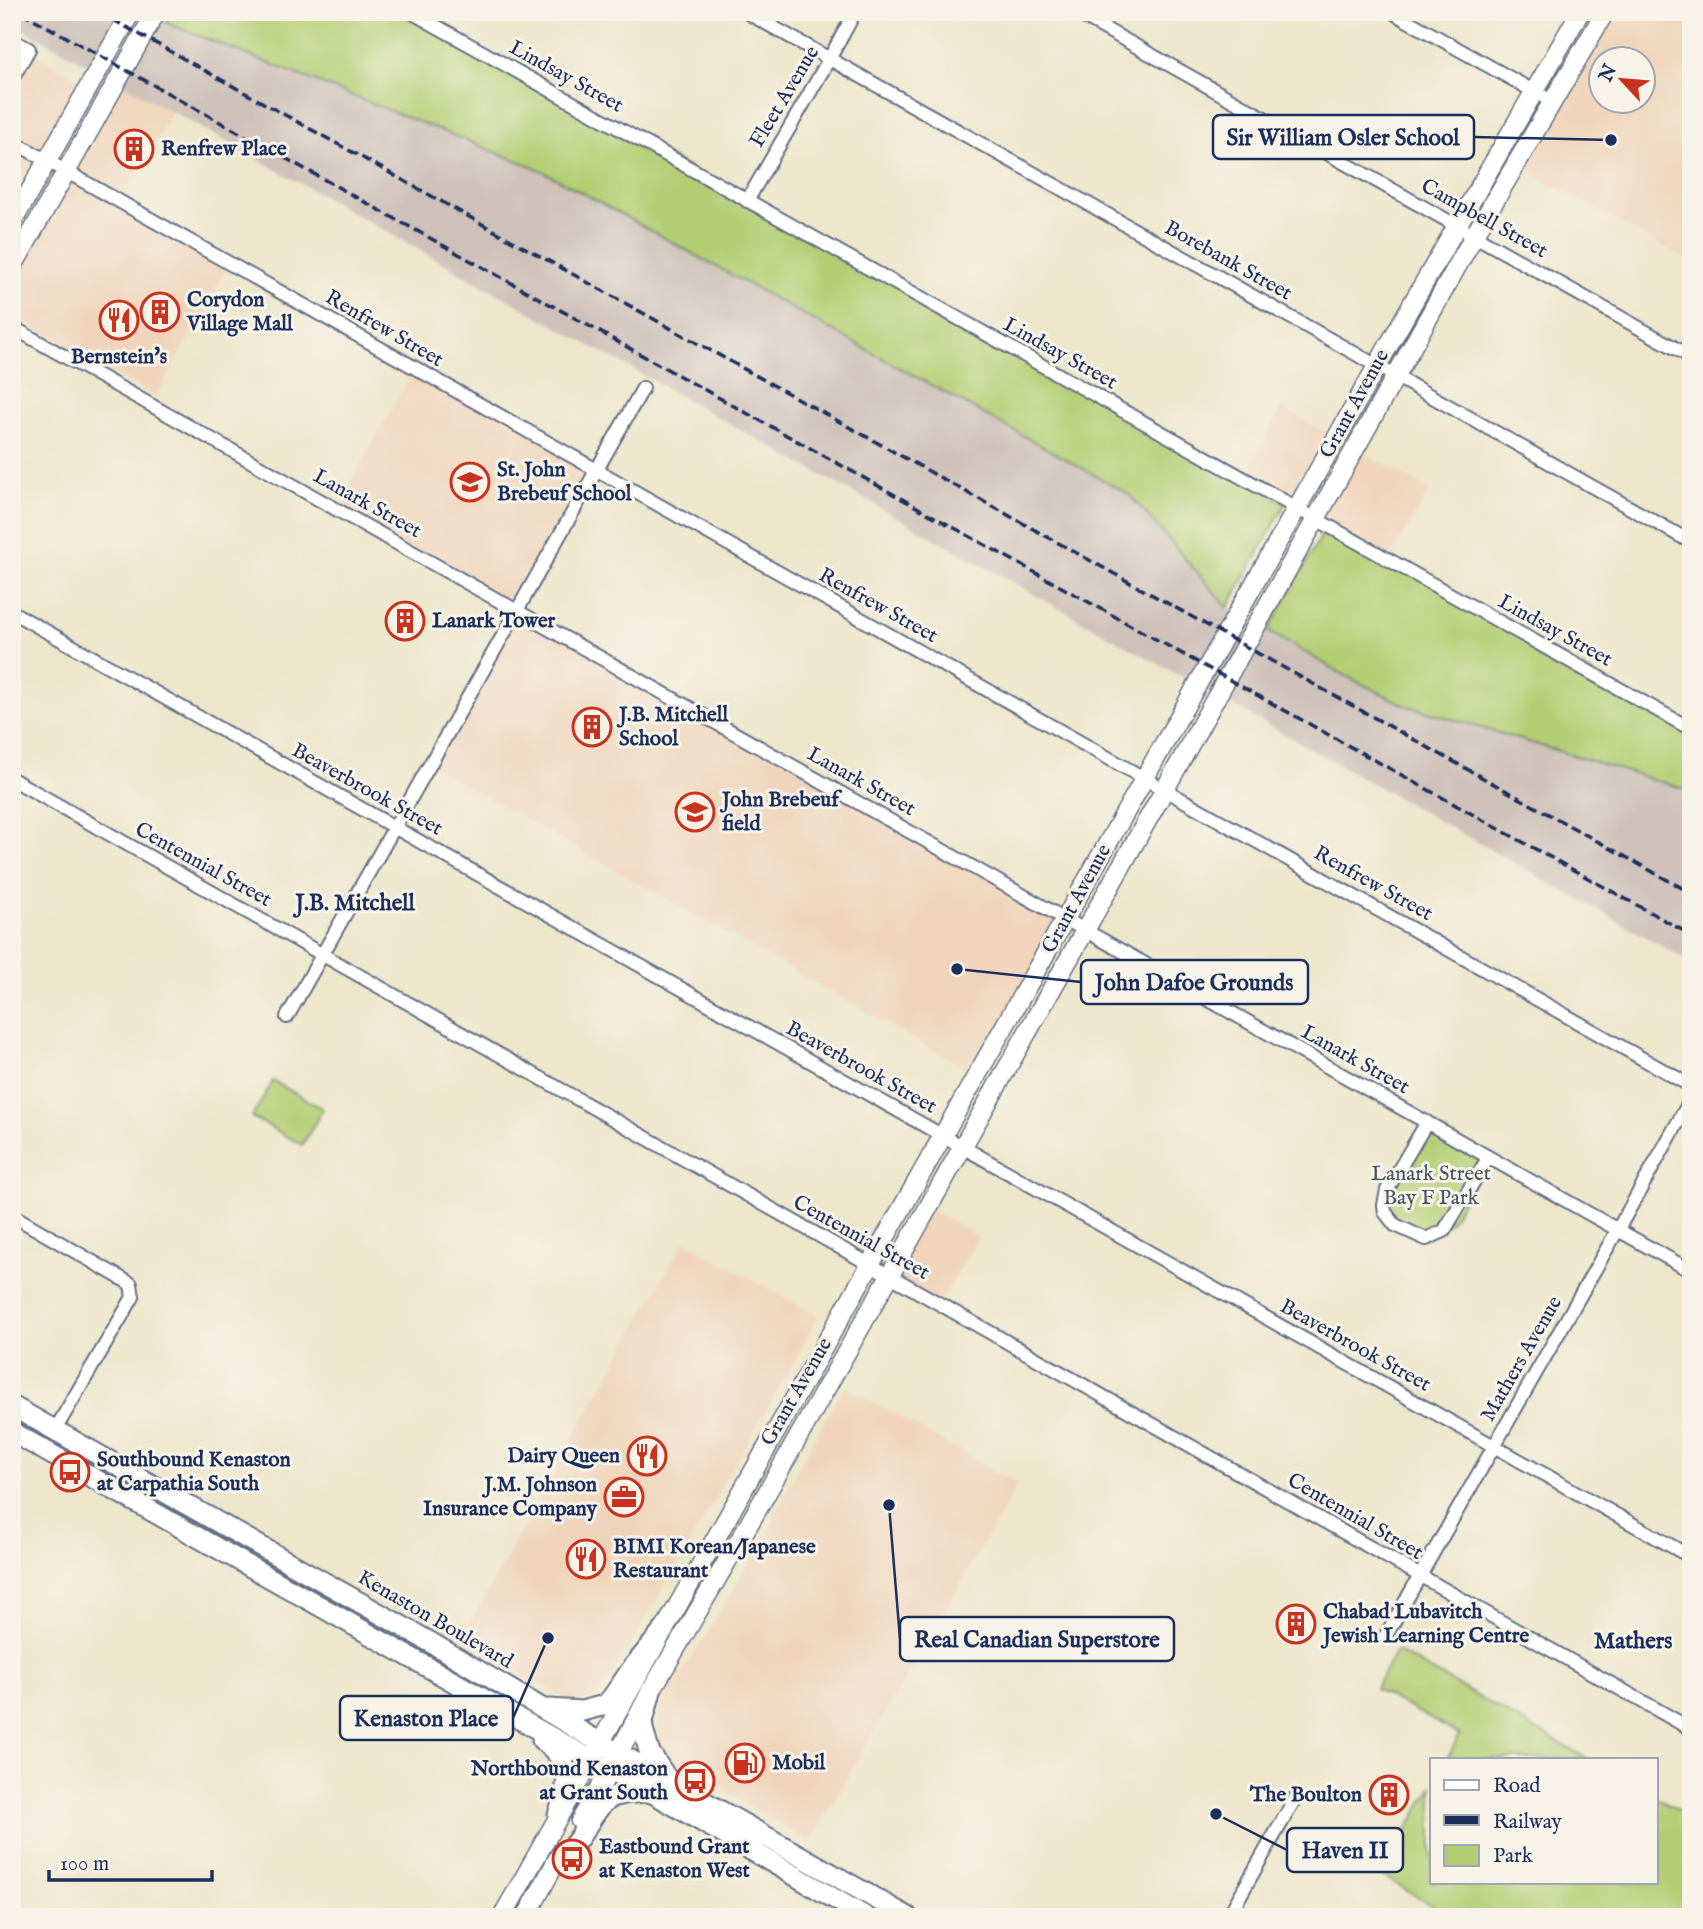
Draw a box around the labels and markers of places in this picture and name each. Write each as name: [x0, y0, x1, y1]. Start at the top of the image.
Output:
callout: Sir William Osler School: [1213, 115, 1474, 159]
building icon: Renfrew Place: [113, 128, 155, 170]
place label: Renfrew Place: [161, 136, 287, 163]
place label: Corydon Village Mall: [186, 287, 294, 338]
building icon: Corydon Village Mall: [139, 291, 181, 333]
restaurant icon: Bernstein's: [98, 299, 140, 341]
place label: Bernstein's: [71, 344, 167, 371]
place label: St. John Brebeuf School: [497, 457, 633, 508]
school or university icon: St. John Brebeuf School: [449, 461, 491, 503]
building icon: Lanark Tower: [384, 600, 426, 642]
place label: Lanark Tower: [432, 608, 556, 635]
place label: J.B. Mitchell School: [616, 702, 729, 753]
building icon: J.B. Mitchell School: [571, 706, 613, 748]
place label: John Brebeuf field: [719, 787, 842, 838]
school or university icon: John Brebeuf field: [674, 791, 716, 833]
callout: John Dafoe Grounds: [1081, 960, 1308, 1004]
restaurant icon: Dairy Queen: [626, 1435, 668, 1477]
place label: Dairy Queen: [507, 1443, 620, 1470]
place label: Southbound Kenaston at Carpathia South: [97, 1447, 291, 1498]
bus stop icon: Southbound Kenaston at Carpathia South: [49, 1451, 91, 1493]
place label: J.M. Johnson Insurance Company: [423, 1472, 598, 1523]
office icon: J.M. Johnson Insurance Company: [603, 1476, 645, 1518]
place label: BIMI Korean/Japanese Restaurant: [613, 1534, 816, 1585]
restaurant icon: BIMI Korean/Japanese Restaurant: [565, 1538, 607, 1580]
place label: Chabad Lubavitch Jewish Learning Centre: [1320, 1599, 1529, 1650]
building icon: Chabad Lubavitch Jewish Learning Centre: [1275, 1603, 1317, 1645]
callout: Real Canadian Superstore: [900, 1617, 1174, 1661]
callout: Kenaston Place: [340, 1696, 513, 1740]
fuel station icon: Mobil: [724, 1742, 766, 1784]
place label: Mobil: [772, 1750, 827, 1777]
place label: Northbound Kenaston at Grant South: [470, 1756, 669, 1807]
bus stop icon: Northbound Kenaston at Grant South: [674, 1760, 716, 1802]
building icon: The Boulton: [1368, 1774, 1410, 1816]
place label: The Boulton: [1249, 1782, 1362, 1809]
callout: Haven II: [1287, 1828, 1403, 1872]
place label: Eastbound Grant at Kenaston West: [599, 1834, 750, 1885]
bus stop icon: Eastbound Grant at Kenaston West: [551, 1838, 593, 1880]

